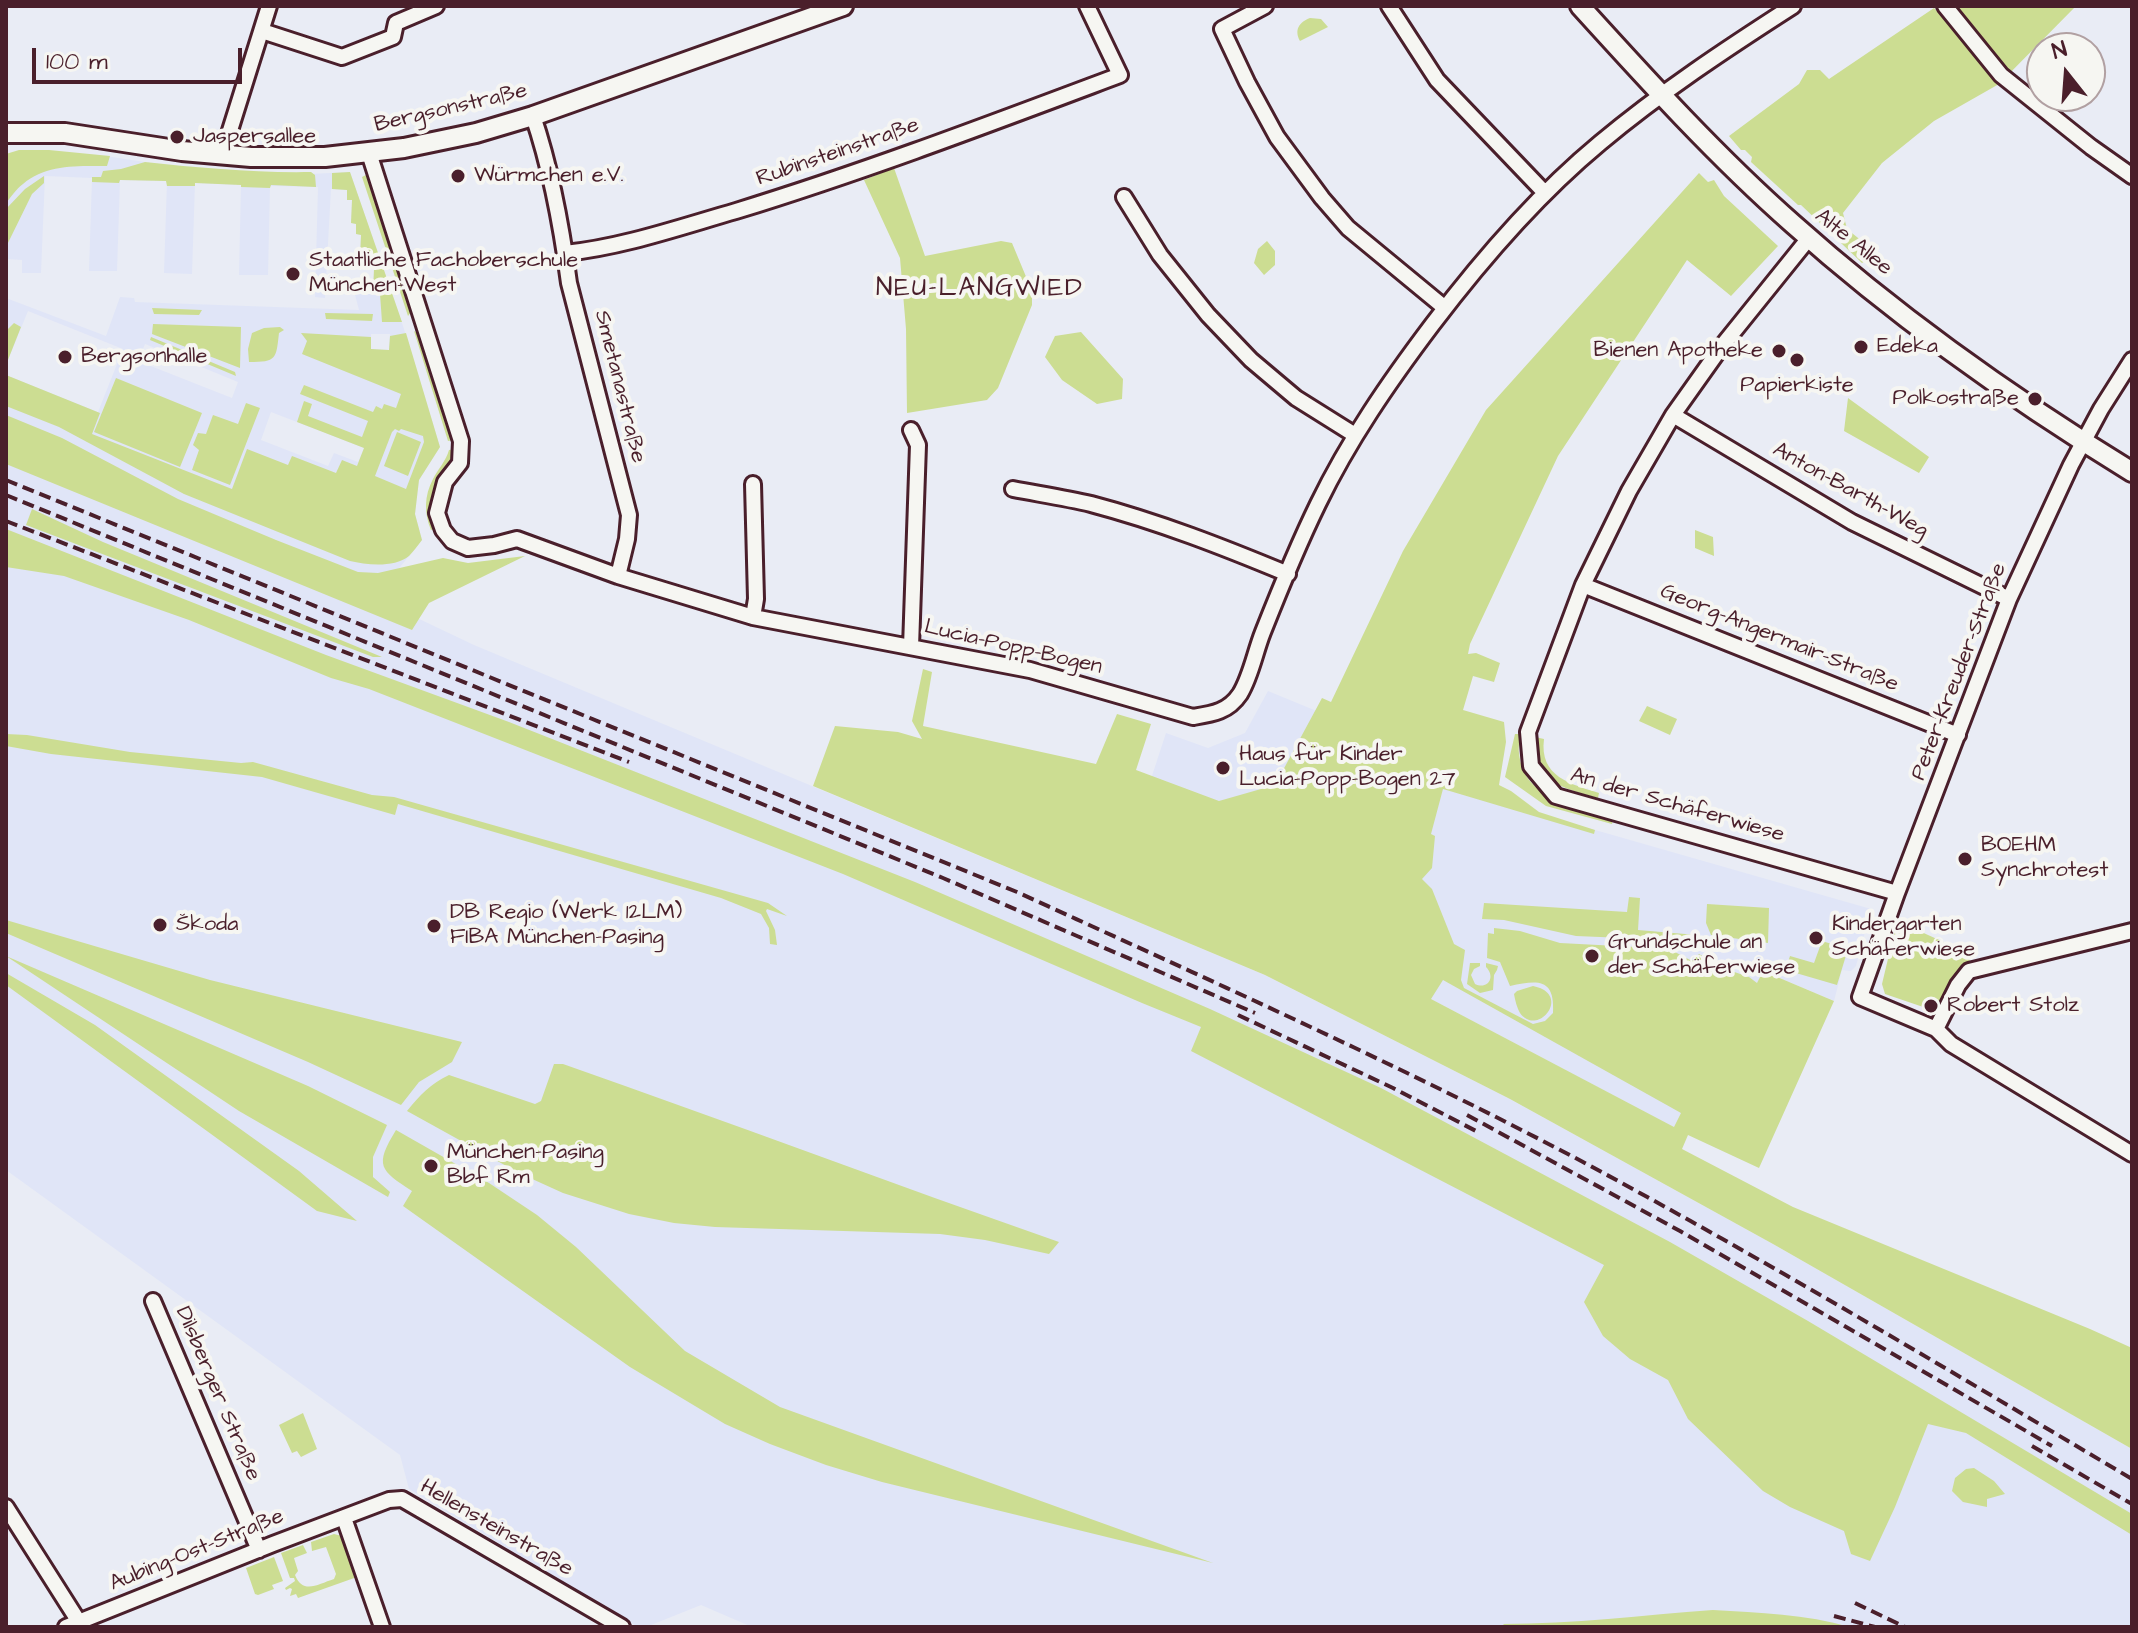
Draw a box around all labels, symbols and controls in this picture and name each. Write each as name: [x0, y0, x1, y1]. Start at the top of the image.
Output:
scale bar: [36, 32, 246, 82]
north arrow: [2026, 32, 2106, 112]
text: N: [2048, 34, 2071, 67]
text: 100 m: [46, 45, 108, 79]
street label: Bergsonstraße: [372, 79, 530, 139]
street label: Rubinsteinstraße: [753, 113, 923, 193]
place label: Jaspersallee: [193, 124, 316, 150]
marker: Jaspersallee: [168, 128, 186, 146]
place label: Würmchen e.V.: [474, 163, 624, 189]
marker: Würmchen e.V.: [449, 167, 467, 185]
street label: Alte Allee: [1809, 204, 1897, 282]
place label: Staatliche Fachoberschule München-West: [309, 248, 578, 300]
marker: Staatliche Fachoberschule München-West: [284, 265, 302, 283]
district label: NEU-LANGWIED: [876, 274, 1084, 306]
street label: Smetanastraße: [587, 308, 651, 466]
place label: Edeka: [1877, 334, 1938, 360]
place label: Bienen Apotheke: [1594, 338, 1763, 364]
marker: Edeka: [1852, 338, 1870, 356]
marker: Bienen Apotheke: [1770, 342, 1788, 360]
place label: Bergsonhalle: [81, 344, 207, 370]
marker: Bergsonhalle: [56, 348, 74, 366]
marker: Papierkiste: [1788, 351, 1806, 369]
place label: Papierkiste: [1740, 373, 1854, 399]
place label: Polkostraße: [1892, 386, 2019, 412]
marker: Polkostraße: [2026, 390, 2044, 408]
street label: Anton-Barth-Weg: [1768, 437, 1932, 545]
street label: Peter-Kreuder-Straße: [1906, 560, 2014, 784]
street label: Georg-Angermair-Straße: [1656, 579, 1902, 699]
street label: Lucia-Popp-Bogen: [922, 615, 1104, 681]
place label: Haus für Kinder Lucia-Popp-Bogen 27: [1239, 742, 1456, 794]
marker: Haus für Kinder Lucia-Popp-Bogen 27: [1214, 759, 1232, 777]
street label: An der Schäferwiese: [1567, 763, 1787, 849]
place label: BOEHM Synchrotest: [1981, 833, 2108, 884]
marker: BOEHM Synchrotest: [1956, 850, 1974, 868]
place label: DB Regio (Werk 12LM) FIBA München-Pasing: [450, 900, 682, 952]
place label: Škoda: [176, 912, 238, 938]
place label: Kindergarten Schäferwiese: [1832, 912, 1975, 964]
marker: Škoda: [151, 916, 169, 934]
marker: DB Regio (Werk 12LM) FIBA München-Pasing: [425, 917, 443, 935]
marker: Kindergarten Schäferwiese: [1807, 929, 1825, 947]
place label: Grundschule an der Schäferwiese: [1608, 930, 1795, 982]
marker: Grundschule an der Schäferwiese: [1583, 947, 1601, 965]
place label: Robert Stolz: [1947, 993, 2079, 1019]
marker: Robert Stolz: [1922, 997, 1940, 1015]
place label: München-Pasing Bbf Rm: [447, 1140, 604, 1192]
marker: München-Pasing Bbf Rm: [422, 1157, 440, 1175]
street label: Dilsberger Straße: [168, 1303, 266, 1485]
street label: Hellensteinstraße: [415, 1475, 577, 1583]
street label: Aubing-Ost-Straße: [106, 1504, 288, 1598]

